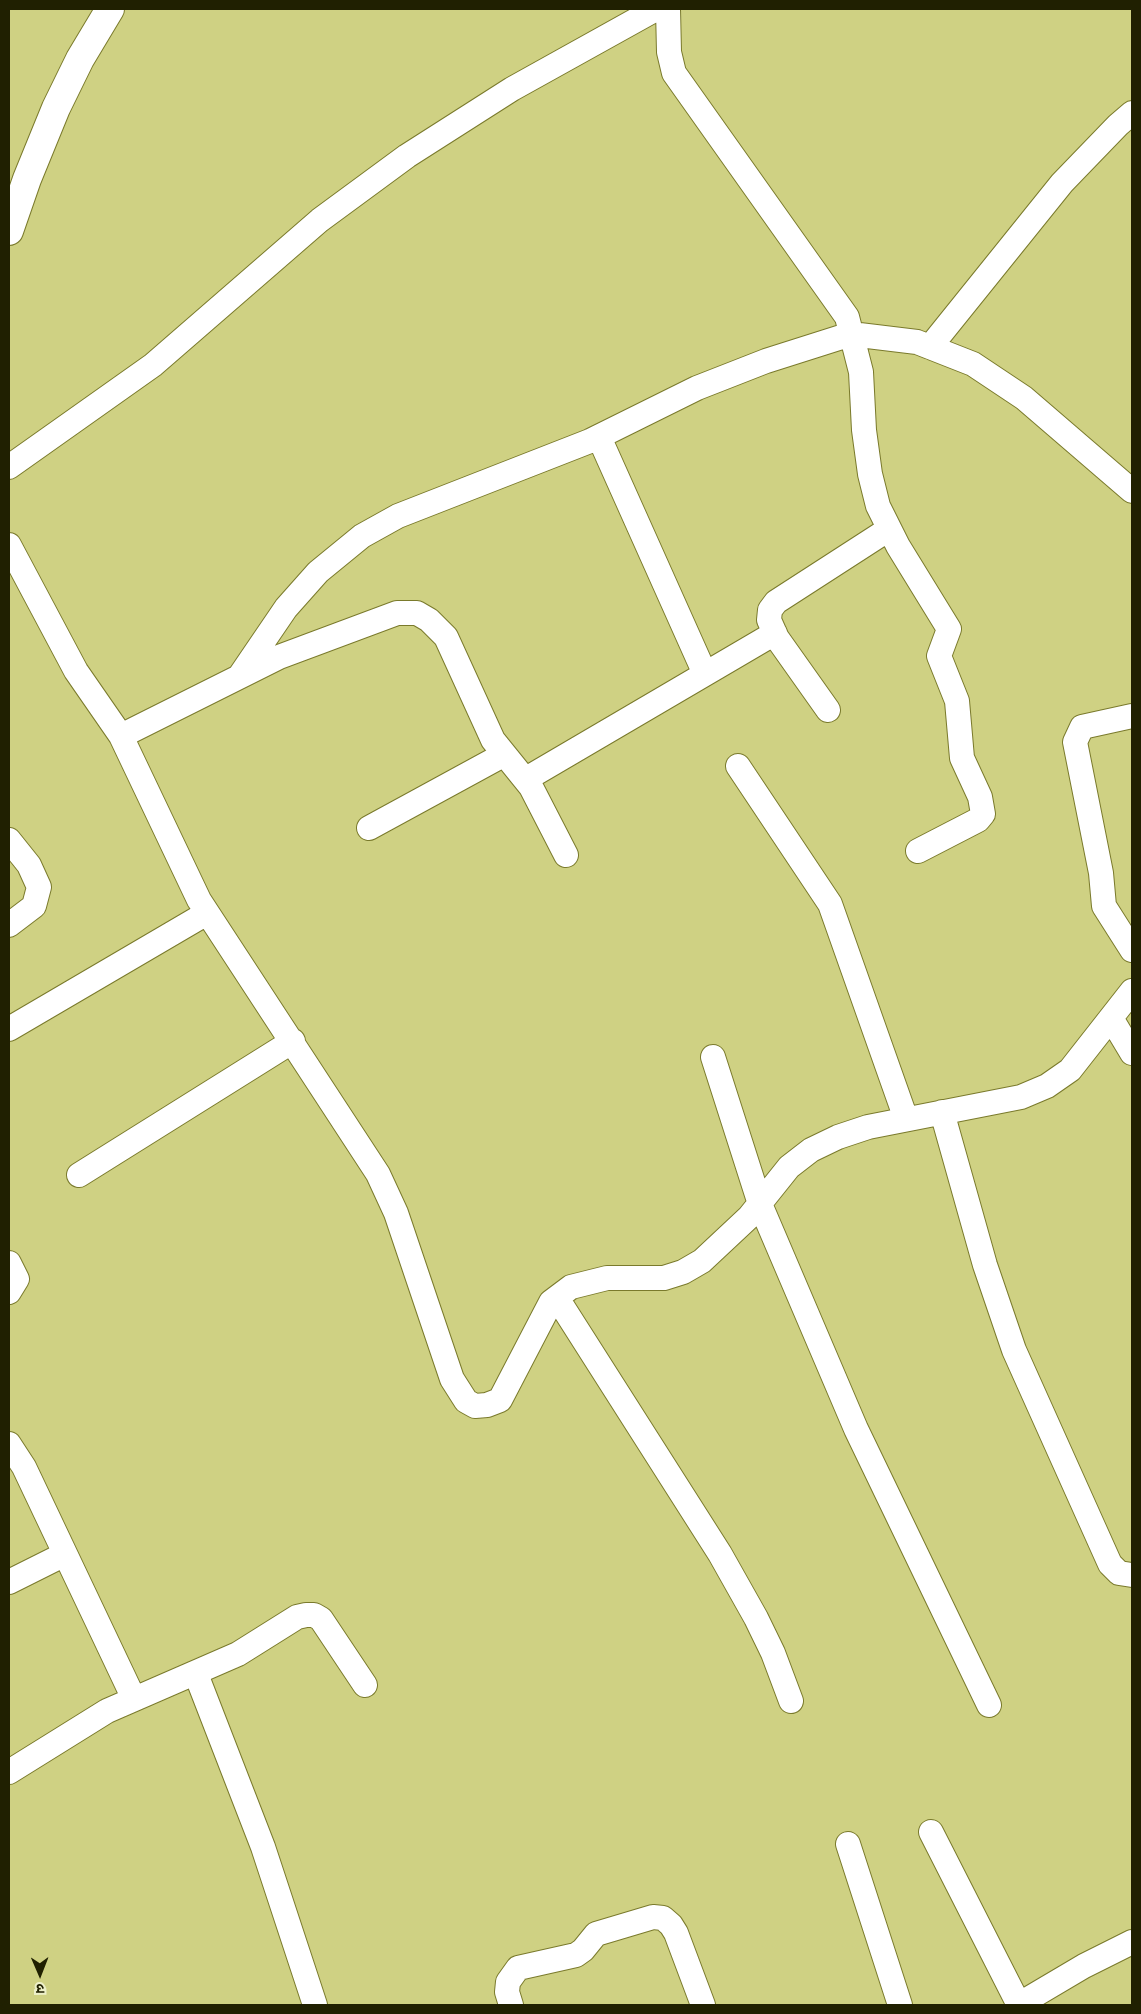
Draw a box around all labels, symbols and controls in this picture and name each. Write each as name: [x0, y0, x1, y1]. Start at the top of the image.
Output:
north arrow: [15, 1949, 65, 1999]
text: उ: [36, 1981, 45, 1998]

